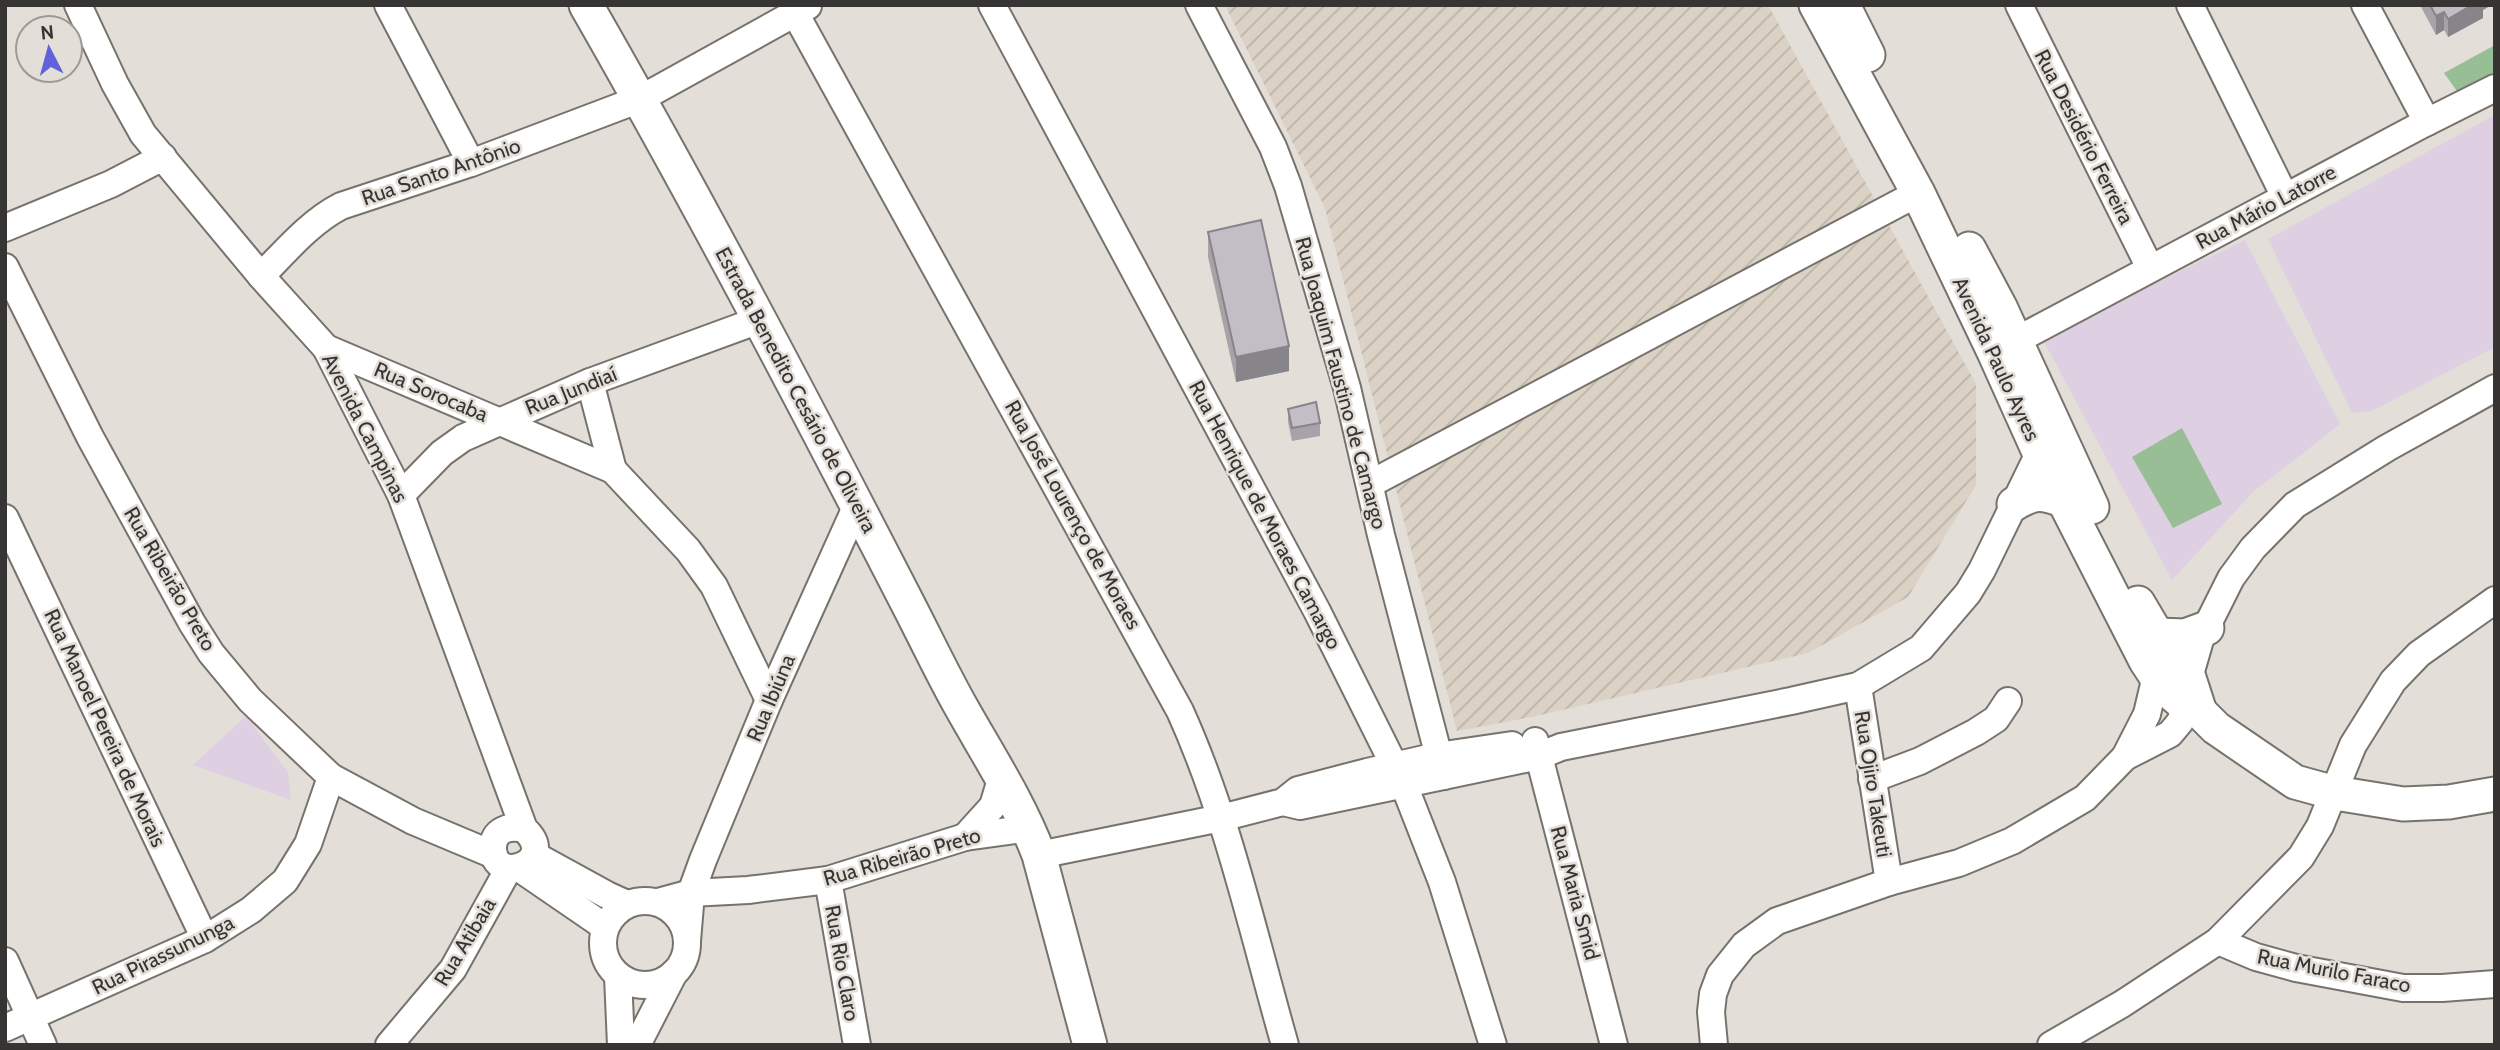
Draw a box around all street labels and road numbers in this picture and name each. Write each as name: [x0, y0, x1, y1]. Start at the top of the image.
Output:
street label: Rua Desidério Ferreira: [2030, 45, 2139, 228]
street label: Rua Santo Antônio: [358, 133, 523, 210]
street label: Rua Mário Latorre: [2191, 159, 2340, 254]
street label: Rua Joaquim Faustino de Camargo: [1290, 234, 1393, 532]
street label: Estrada Benedito Cesário de Oliveira: [710, 243, 882, 537]
street label: Avenida Paulo Ayres: [1947, 273, 2046, 445]
street label: Avenida Campinas: [317, 349, 414, 507]
street label: Rua Sorocaba: [370, 356, 492, 427]
street label: Rua Jundiaí: [521, 361, 621, 420]
street label: Rua Henrique de Moraes Camargo: [1184, 376, 1347, 653]
street label: Rua José Lourenço de Moraes: [1000, 396, 1147, 634]
street label: Rua Ribeirão Preto: [119, 502, 222, 655]
street label: Rua Manoel Pereira de Morais: [39, 605, 172, 851]
street label: Rua Ibiúna: [741, 650, 800, 745]
street label: Rua Ojiro Takeuti: [1849, 709, 1897, 859]
street label: Rua Ribeirão Preto: [820, 822, 983, 891]
street label: Rua Maria Smid: [1546, 823, 1605, 963]
street label: Rua Atibaia: [429, 893, 501, 990]
street label: Rua Rio Claro: [820, 903, 865, 1023]
street label: Rua Pirassununga: [88, 909, 238, 1000]
street label: Rua Murilo Faraco: [2255, 943, 2413, 998]

